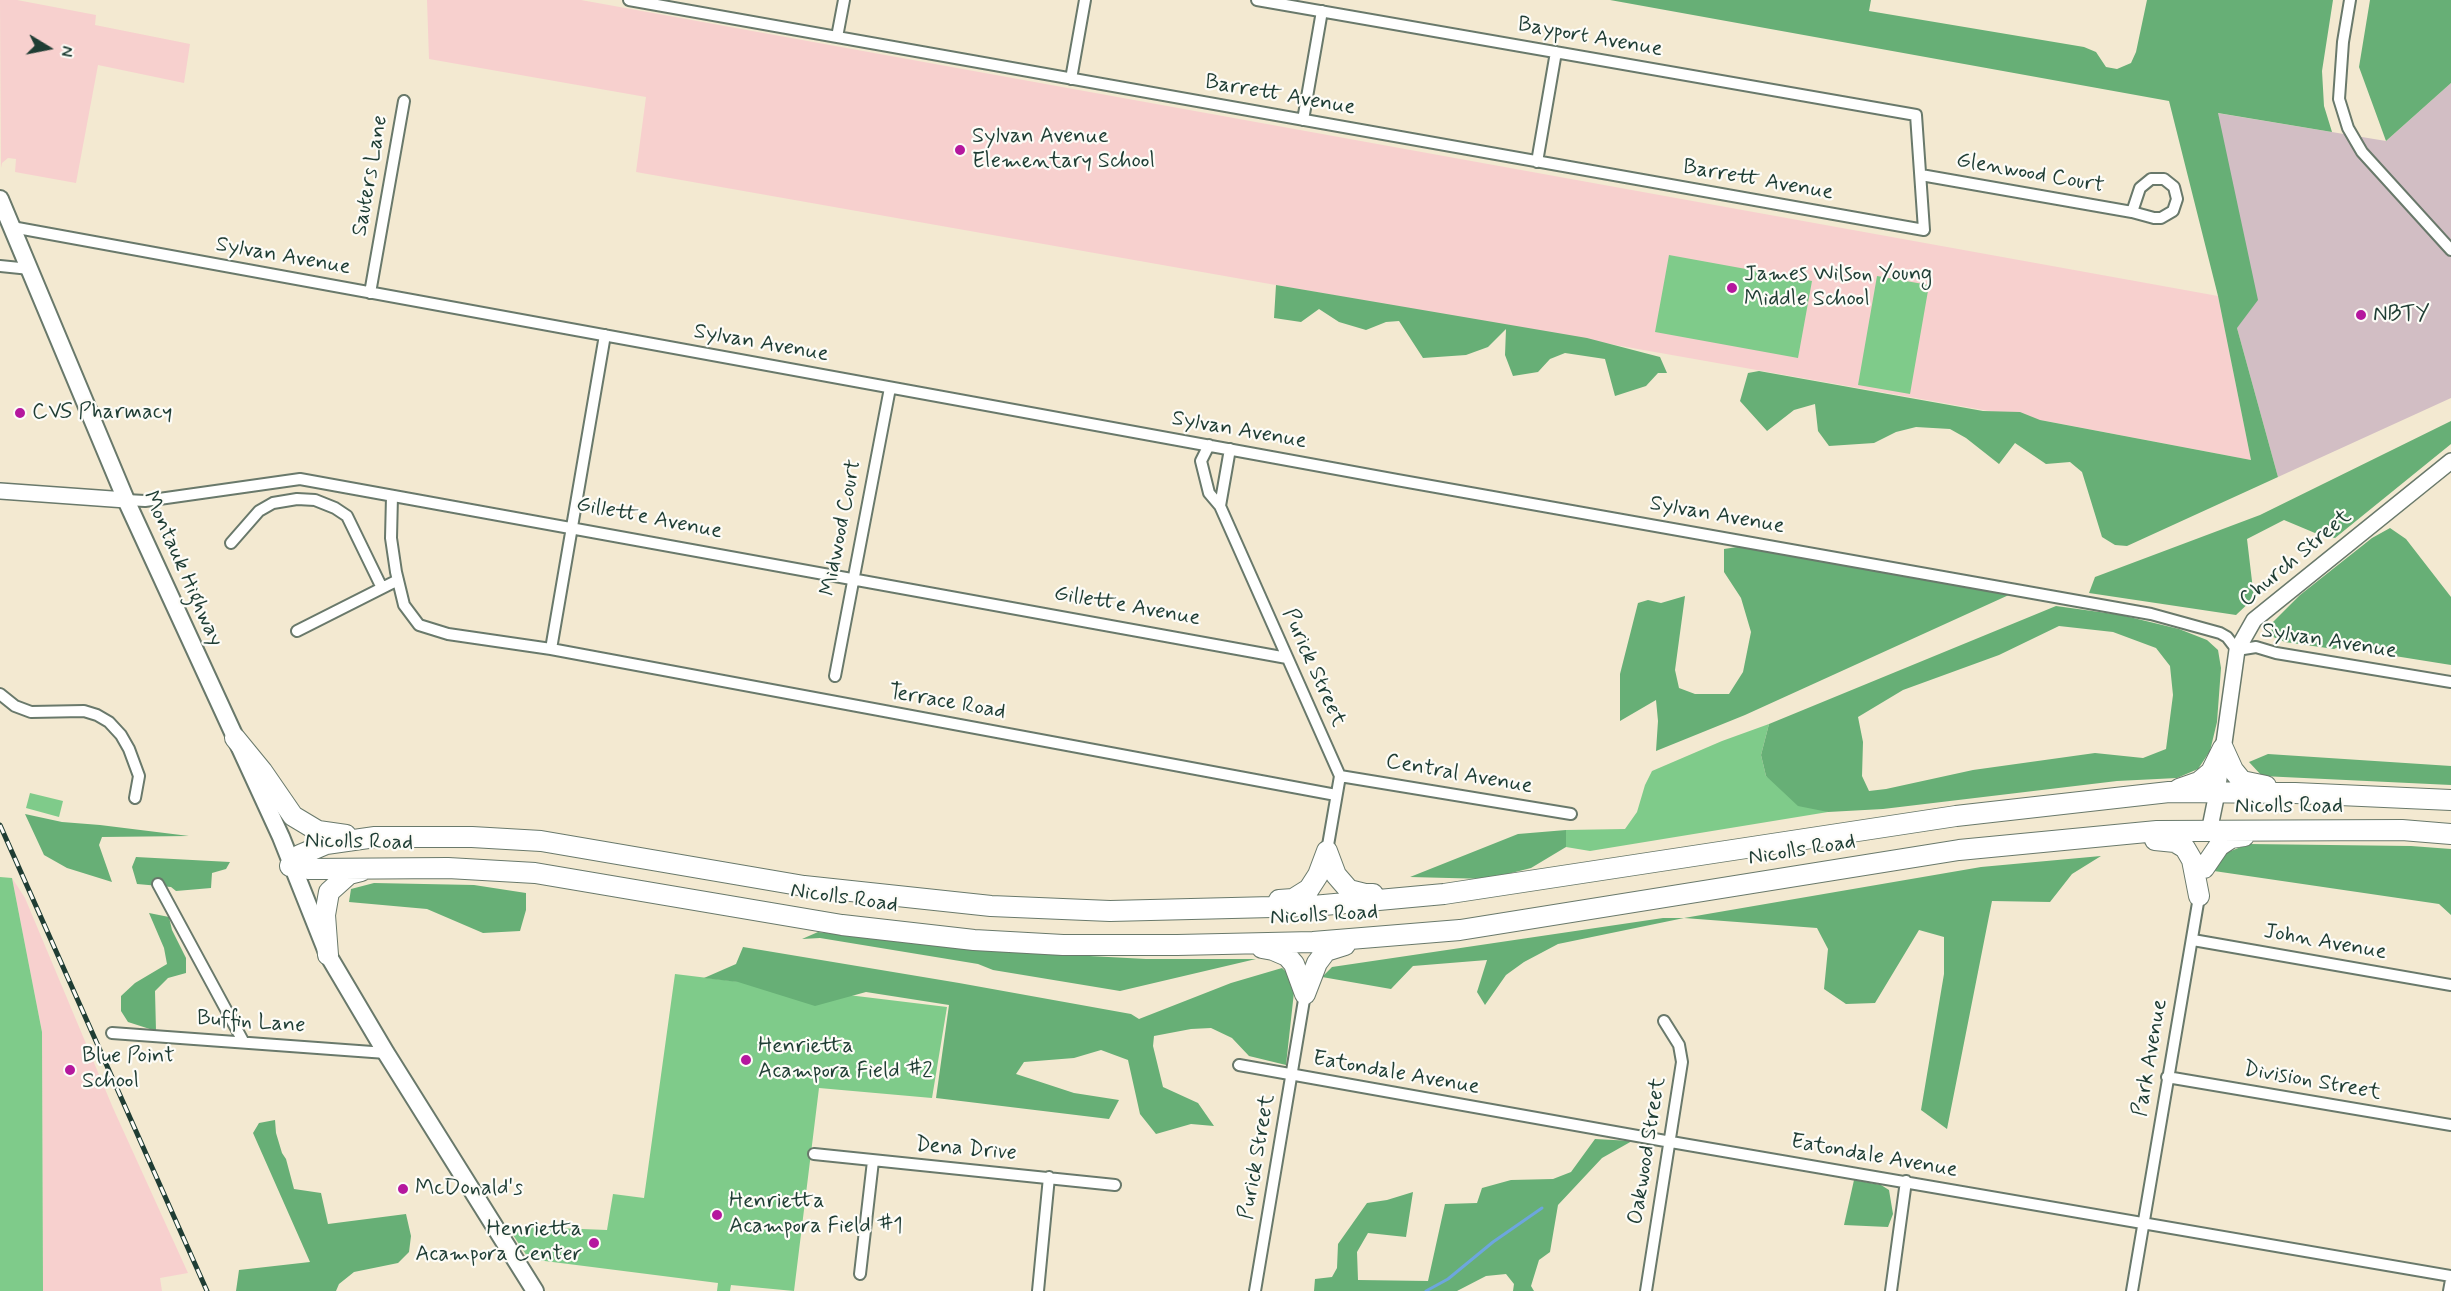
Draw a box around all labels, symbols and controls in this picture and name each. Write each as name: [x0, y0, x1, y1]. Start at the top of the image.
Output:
street label: Bayport Avenue: [1516, 12, 1664, 64]
north arrow: [18, 18, 78, 78]
text: N: [55, 44, 77, 58]
street label: Barrett Avenue: [1203, 70, 1357, 122]
street label: Sauters Lane: [347, 113, 395, 239]
place label: Sylvan Avenue Elementary School: [972, 124, 1155, 176]
marker: Sylvan Avenue Elementary School: [953, 143, 967, 157]
street label: Glenwood Court: [1954, 148, 2106, 200]
street label: Barrett Avenue: [1681, 155, 1835, 207]
street label: Sylvan Avenue: [213, 232, 353, 282]
place label: James Wilson Young Middle School: [1744, 262, 1932, 314]
marker: James Wilson Young Middle School: [1725, 281, 1739, 295]
place label: NBTY: [2373, 302, 2430, 328]
marker: NBTY: [2354, 308, 2368, 322]
street label: Sylvan Avenue: [691, 319, 831, 369]
place label: CVS Pharmacy: [32, 400, 172, 426]
marker: CVS Pharmacy: [13, 406, 27, 420]
street label: Sylvan Avenue: [1169, 406, 1309, 456]
street label: Midwood Court: [816, 458, 868, 598]
street label: Montauk Highway: [136, 487, 228, 651]
street label: Sylvan Avenue: [1647, 491, 1787, 541]
street label: Gillette Avenue: [574, 492, 724, 546]
street label: Church Street: [2234, 504, 2358, 614]
street label: Gillette Avenue: [1052, 581, 1202, 633]
street label: Purick Street: [1275, 605, 1351, 731]
street label: Sylvan Avenue: [2259, 618, 2399, 666]
street label: Terrace Road: [886, 680, 1008, 726]
street label: Central Avenue: [1384, 749, 1534, 801]
street label: Nicolls Road: [2235, 794, 2343, 820]
street label: Nicolls Road: [305, 829, 413, 857]
street label: Nicolls Road: [1746, 829, 1858, 873]
street label: Nicolls Road: [789, 878, 899, 920]
street label: Nicolls Road: [1269, 900, 1379, 932]
street label: John Avenue: [2262, 919, 2388, 967]
street label: Park Avenue: [2128, 997, 2174, 1119]
street label: Buffin Lane: [196, 1006, 306, 1040]
place label: Henrietta Acampora Field #2: [758, 1034, 933, 1086]
place label: Blue Point School: [82, 1044, 175, 1096]
street label: Eatondale Avenue: [1310, 1046, 1482, 1102]
marker: Henrietta Acampora Field #2: [739, 1053, 753, 1067]
street label: Division Street: [2241, 1057, 2383, 1107]
marker: Blue Point School: [63, 1063, 77, 1077]
street label: Oakwood Street: [1623, 1075, 1673, 1227]
street label: Purick Street: [1234, 1092, 1282, 1222]
street label: Eatondale Avenue: [1788, 1129, 1960, 1185]
street label: Dena Drive: [914, 1132, 1018, 1168]
place label: McDonald's: [415, 1176, 523, 1202]
marker: McDonald's: [396, 1182, 410, 1196]
place label: Henrietta Acampora Field #1: [729, 1189, 903, 1240]
marker: Henrietta Acampora Field #1: [710, 1208, 724, 1222]
place label: Henrietta Acampora Center: [415, 1217, 582, 1268]
marker: Henrietta Acampora Center: [587, 1236, 601, 1250]

